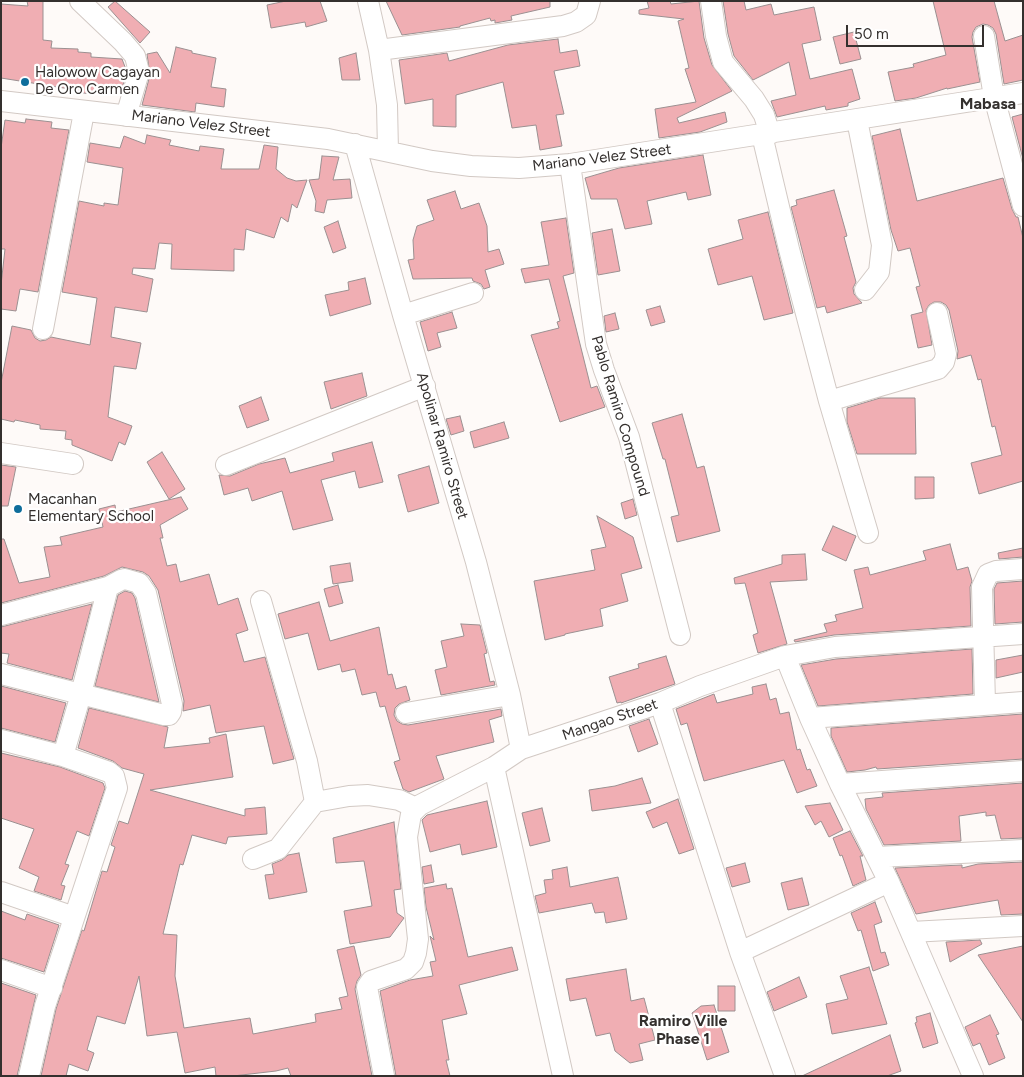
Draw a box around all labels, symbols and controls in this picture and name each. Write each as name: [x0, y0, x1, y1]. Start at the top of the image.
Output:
scale bar: [849, 15, 986, 47]
text: 50 m: [854, 25, 889, 43]
place label: Halowow Cagayan De Oro Carmen: [35, 64, 160, 99]
marker: Halowow Cagayan De Oro Carmen: [19, 76, 31, 88]
district label: Mabasa: [960, 94, 1016, 114]
street label: Mariano Velez Street: [130, 107, 272, 141]
street label: Mariano Velez Street: [531, 141, 673, 175]
street label: Pablo Ramiro Compound: [587, 334, 653, 498]
street label: Apolinar Ramiro Street: [412, 370, 472, 522]
place label: Macanhan Elementary School: [28, 491, 154, 526]
marker: Macanhan Elementary School: [12, 503, 24, 515]
street label: Mangao Street: [560, 695, 660, 745]
district label: Ramiro Ville Phase 1: [639, 1011, 727, 1049]

